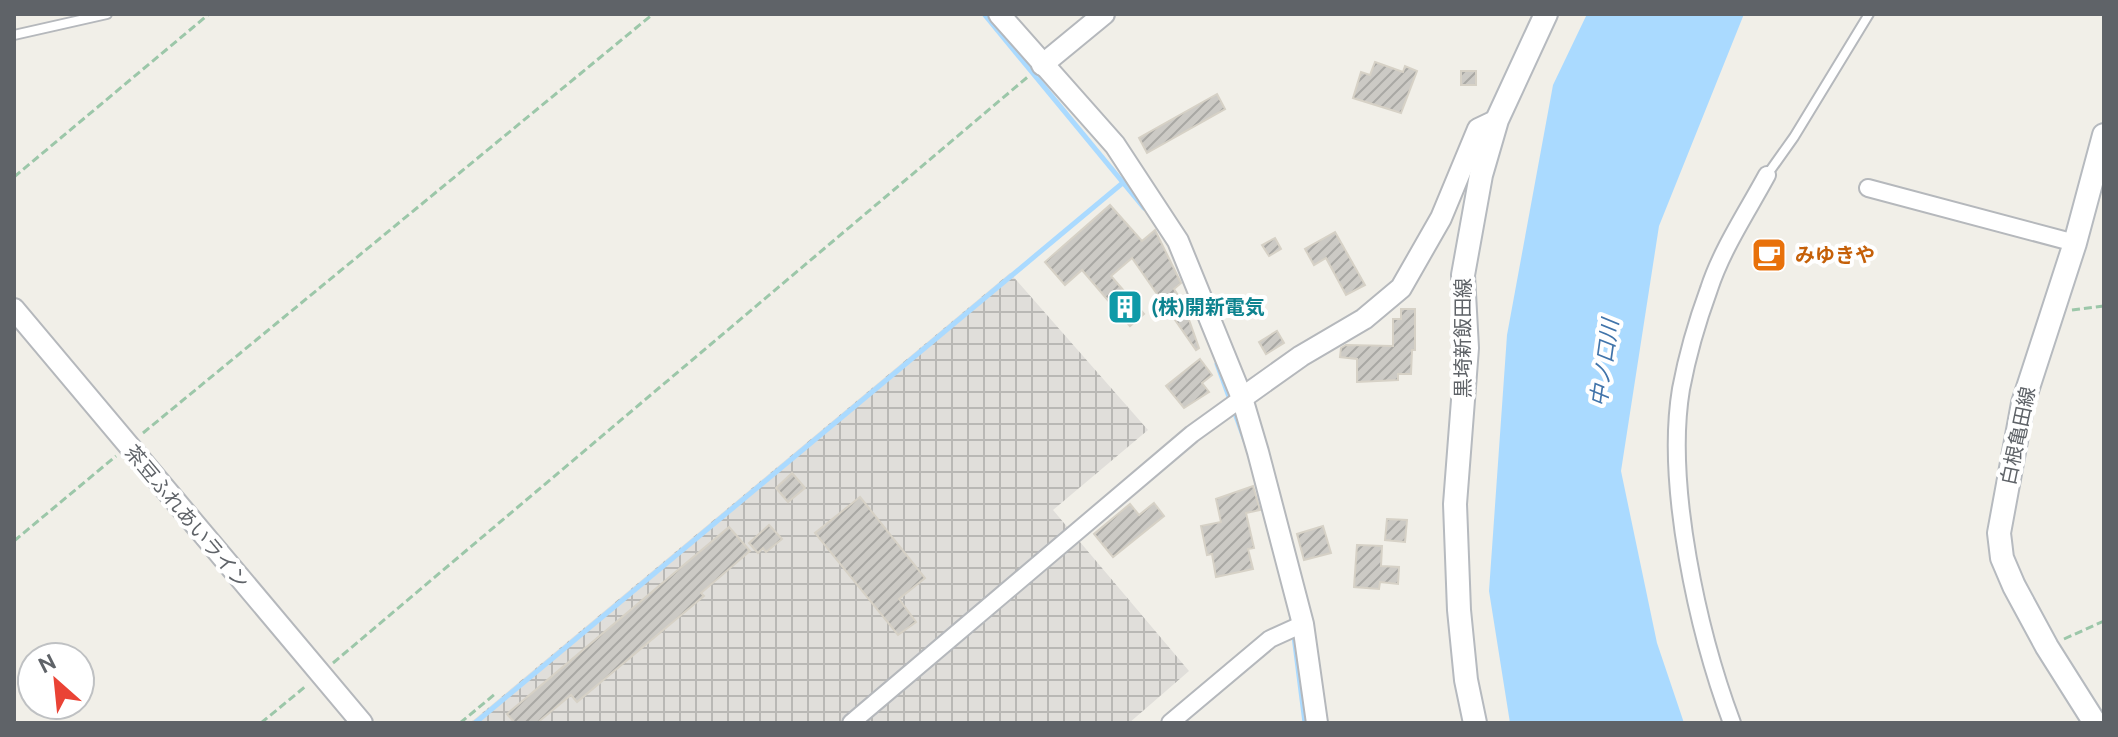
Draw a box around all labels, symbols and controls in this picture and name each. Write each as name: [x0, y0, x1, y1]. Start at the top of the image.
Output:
cafe icon: みゆきや: [1750, 236, 1788, 274]
place label: みゆきや: [1795, 243, 1875, 266]
street label: 黒埼新飯田線: [1451, 278, 1474, 398]
building icon: (株)開新電気: [1106, 288, 1144, 326]
place label: (株)開新電気: [1151, 295, 1265, 318]
water label: 中ノ口川: [1585, 316, 1622, 408]
street label: 白根亀田線: [1996, 385, 2039, 487]
street label: 茶豆ふれあいライン: [121, 440, 254, 593]
north arrow: [16, 641, 96, 721]
text: N: [34, 648, 60, 678]

